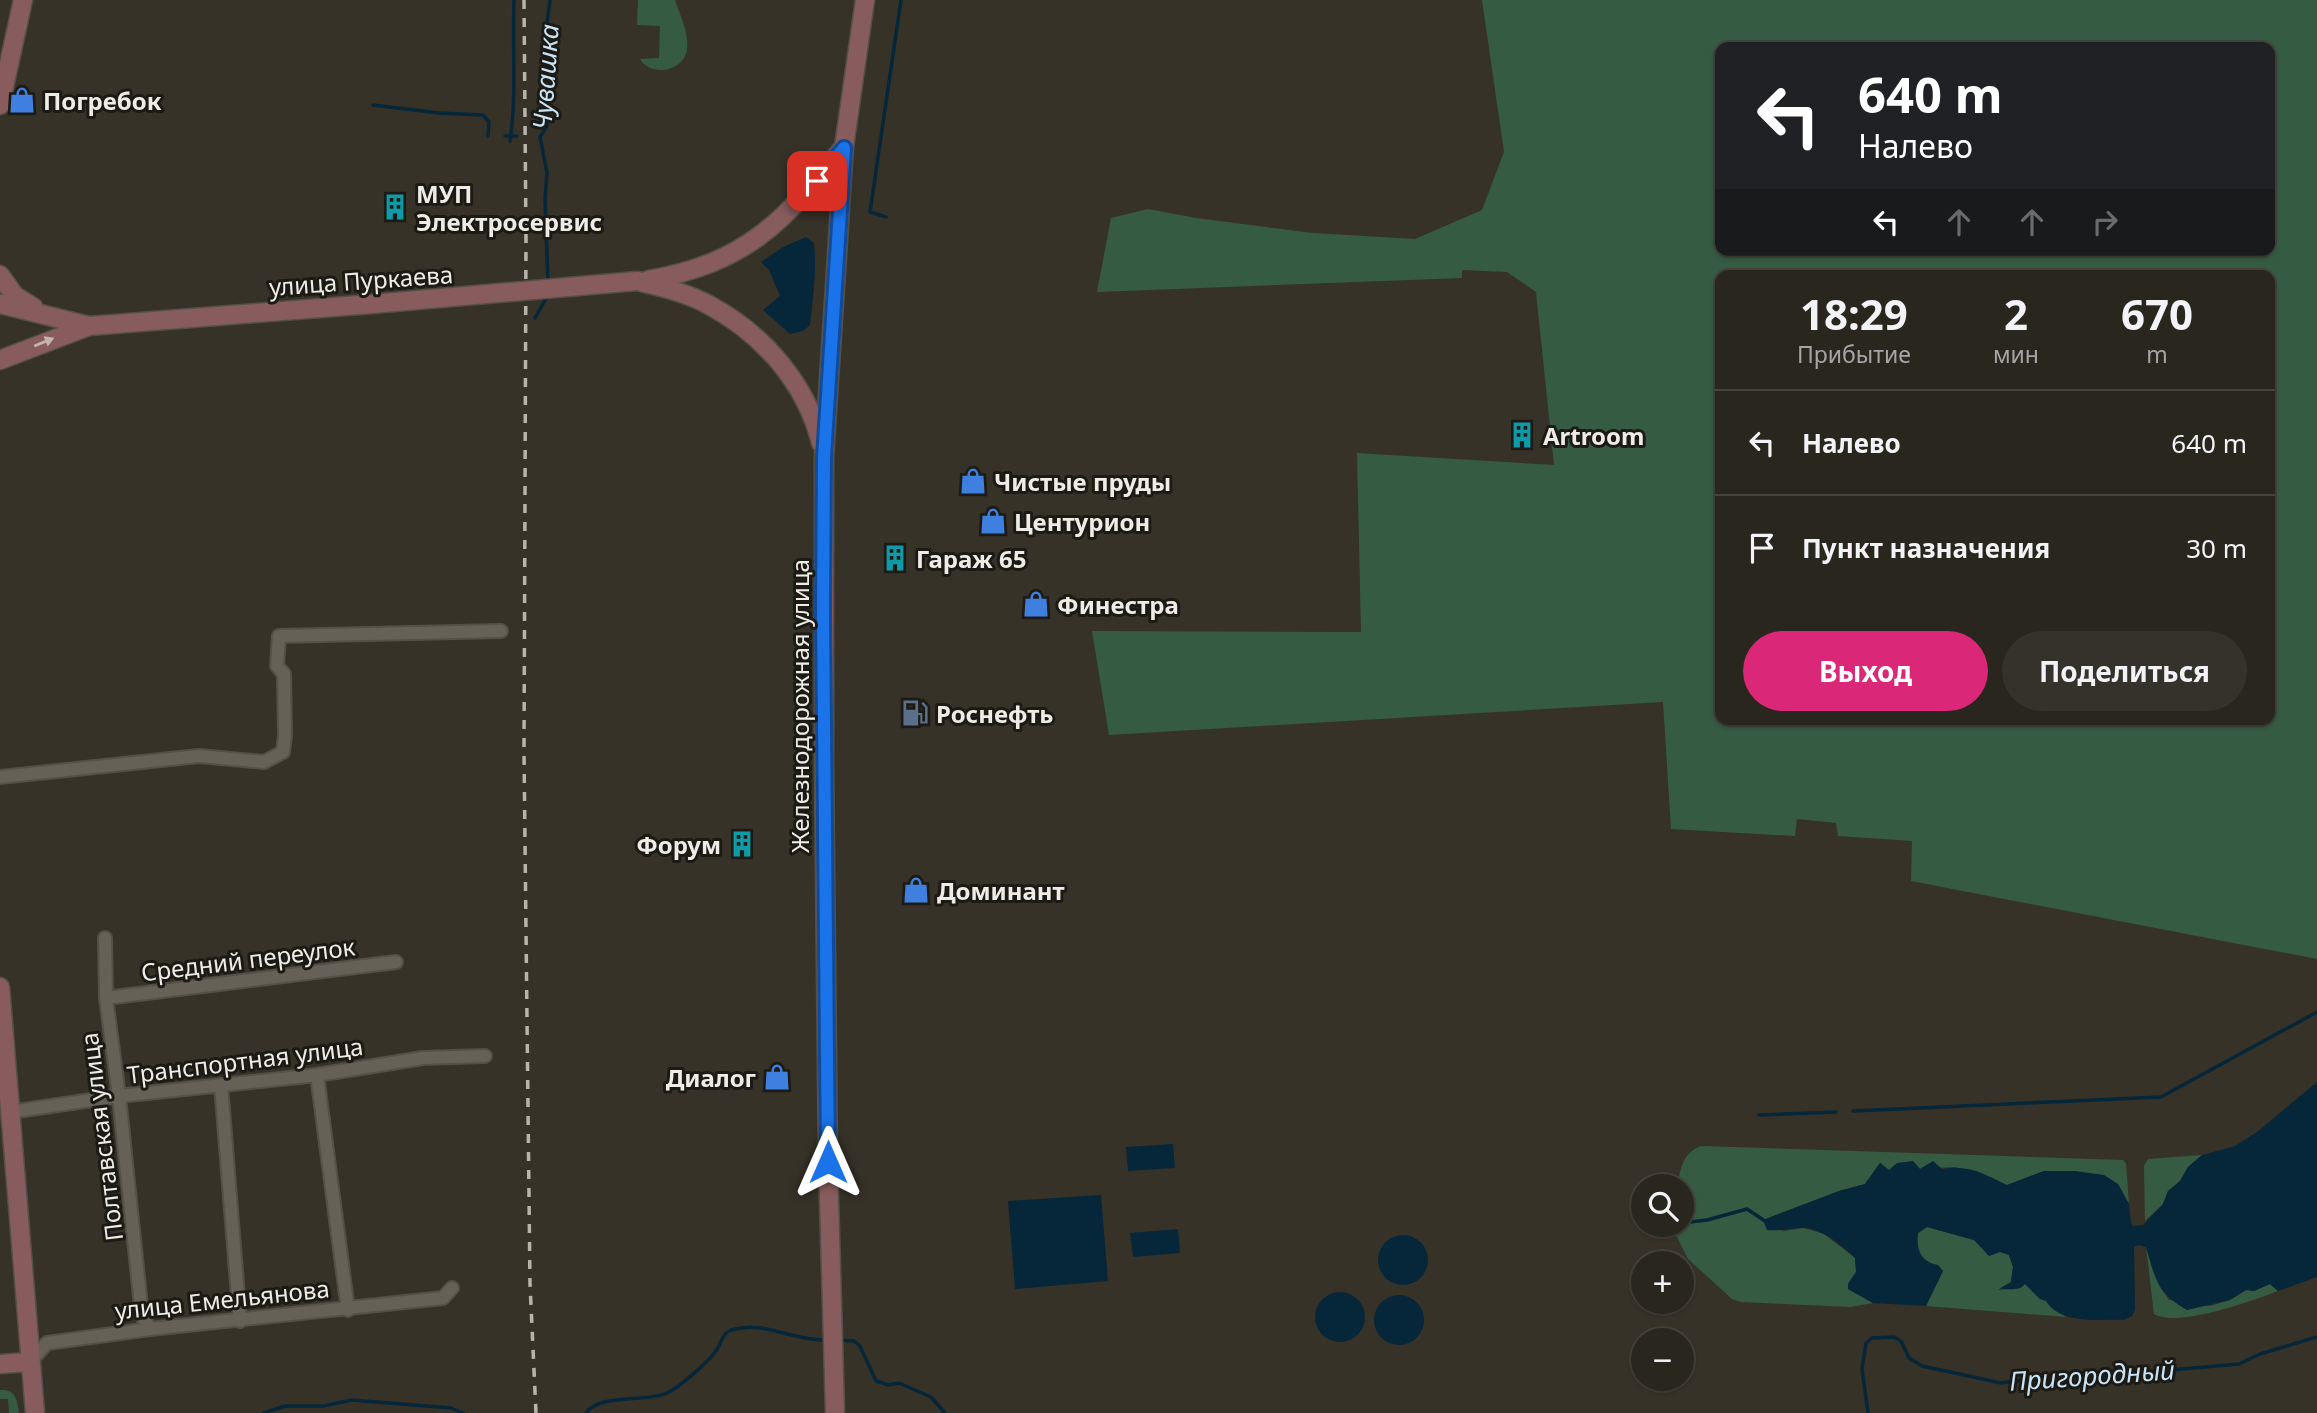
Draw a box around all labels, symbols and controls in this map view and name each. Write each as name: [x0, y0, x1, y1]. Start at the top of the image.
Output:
water label: Чувашка: [523, 23, 567, 131]
text: 640 m: [1858, 61, 2003, 127]
icon: left: [1743, 70, 1834, 161]
place label: Погребок: [43, 84, 162, 117]
shop icon: Погребок: [7, 85, 37, 115]
text: Налево: [1858, 124, 1973, 167]
pin: [787, 151, 847, 211]
icon: arrive: [798, 162, 836, 200]
place label: МУП Электросервис: [416, 177, 602, 238]
building icon: МУП Электросервис: [380, 192, 410, 222]
icon: left: [1867, 203, 1905, 241]
icon: ahead: [1940, 203, 1978, 241]
icon: ahead: [2013, 203, 2051, 241]
icon: right: [2086, 203, 2124, 241]
street label: улица Пуркаева: [268, 257, 454, 303]
text: 18:29: [1800, 285, 1908, 342]
text: 2: [2004, 285, 2028, 342]
text: 670: [2121, 285, 2193, 342]
one-way arrow: [34, 336, 55, 347]
text: Прибытие: [1797, 338, 1911, 370]
text: мин: [1993, 338, 2039, 370]
text: m: [2146, 338, 2168, 370]
place label: Artroom: [1543, 419, 1644, 452]
building icon: Artroom: [1507, 420, 1537, 450]
icon: left: [1743, 424, 1781, 462]
text: Налево: [1802, 425, 1901, 461]
text: 640 m: [2171, 425, 2247, 461]
place label: Чистые пруды: [994, 465, 1171, 498]
shop icon: Чистые пруды: [958, 466, 988, 496]
place label: Центурион: [1014, 505, 1150, 538]
shop icon: Центурион: [978, 506, 1008, 536]
icon: arrive: [1743, 529, 1781, 567]
text: Пункт назначения: [1802, 530, 2050, 566]
text: 30 m: [2186, 530, 2247, 566]
place label: Гараж 65: [916, 542, 1026, 575]
building icon: Гараж 65: [880, 543, 910, 573]
street label: Железнодорожная улица: [783, 559, 816, 853]
place label: Финестра: [1057, 588, 1179, 621]
shop icon: Финестра: [1021, 589, 1051, 619]
button: Выход: [1743, 631, 1988, 711]
button: Поделиться: [2002, 631, 2247, 711]
place label: Роснефть: [936, 697, 1053, 730]
fuel station icon: Роснефть: [900, 698, 930, 728]
place label: Форум: [636, 828, 721, 861]
building icon: Форум: [727, 829, 757, 859]
place label: Доминант: [937, 874, 1065, 907]
shop icon: Доминант: [901, 875, 931, 905]
street label: Средний переулок: [139, 929, 357, 988]
street label: Транспортная улица: [125, 1029, 365, 1091]
street label: Полтавская улица: [72, 1031, 130, 1243]
place label: Диалог: [666, 1061, 756, 1094]
shop icon: Диалог: [762, 1062, 792, 1092]
position arrow: [791, 1125, 865, 1199]
map controls: [1631, 1174, 1694, 1391]
button: search: [1631, 1174, 1694, 1237]
button: +: [1631, 1251, 1694, 1314]
street label: улица Емельянова: [113, 1271, 331, 1327]
button: −: [1631, 1328, 1694, 1391]
water label: Пригородный: [2008, 1351, 2176, 1399]

